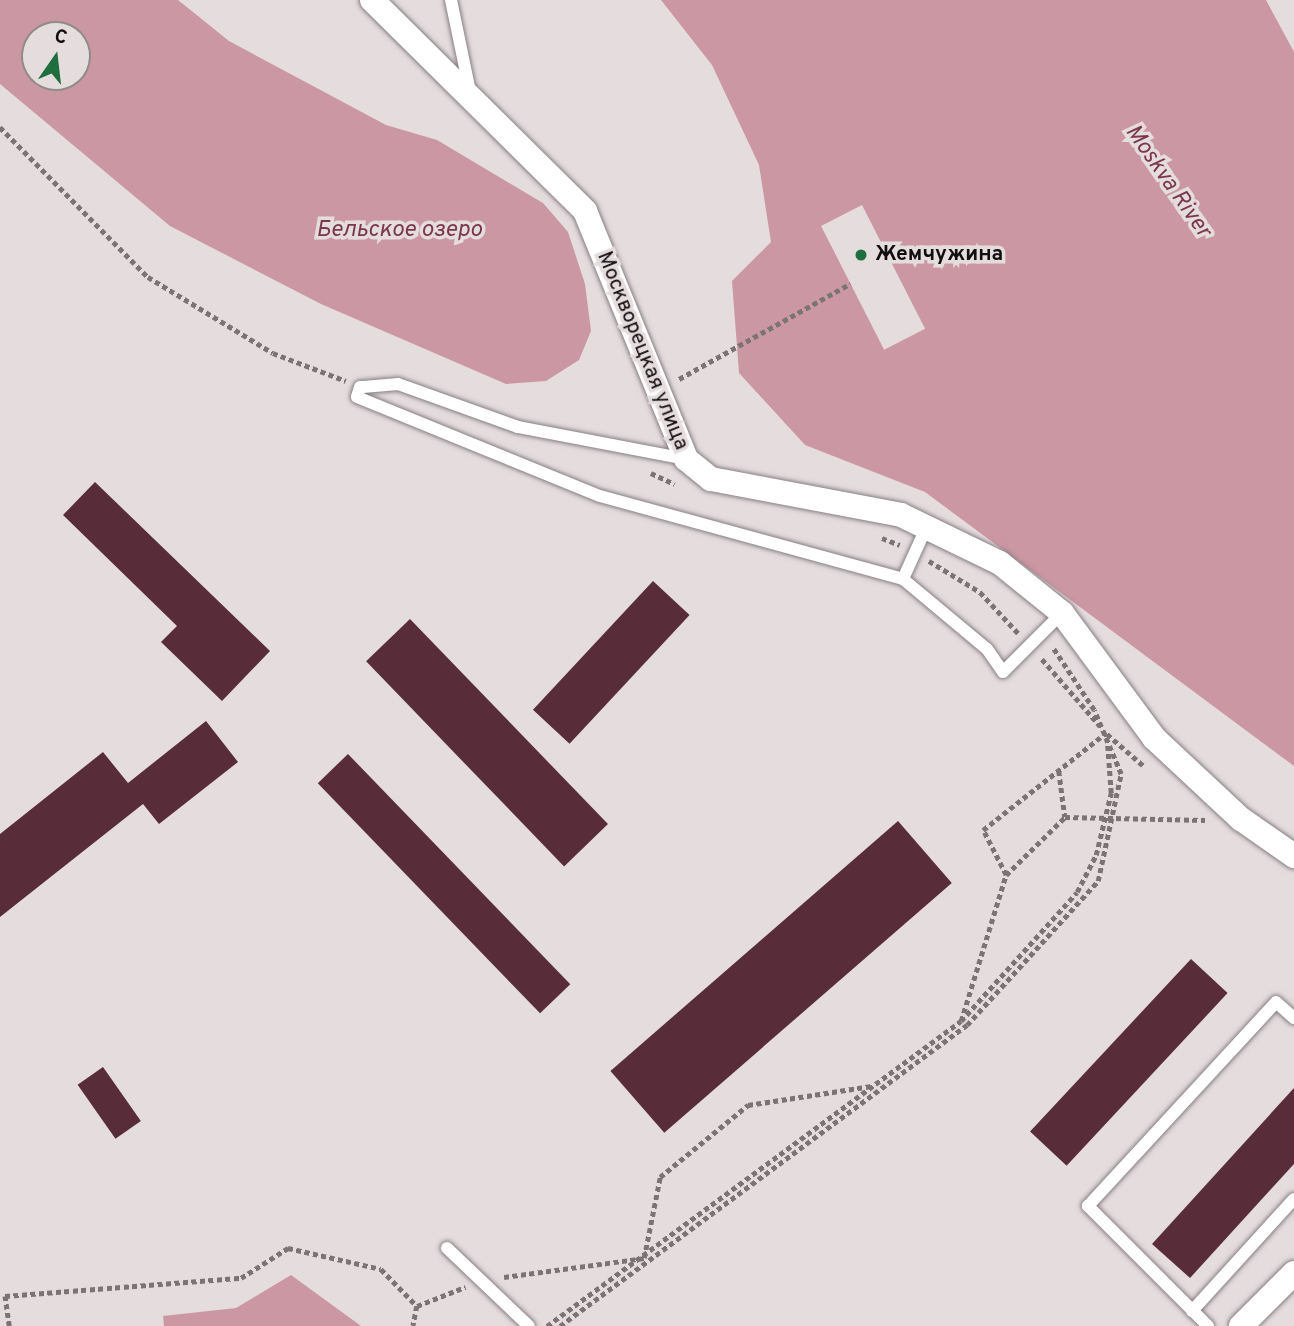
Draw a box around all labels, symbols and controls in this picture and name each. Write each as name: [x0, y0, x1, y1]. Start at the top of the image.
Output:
north arrow: [21, 21, 91, 91]
text: С: [52, 24, 69, 51]
water label: Moskva River: [1118, 120, 1216, 244]
water label: Бельское озеро: [316, 217, 482, 245]
place label: Жемчужина: [875, 242, 1003, 268]
marker: Жемчужина: [853, 247, 869, 263]
street label: Москворецкая улица: [591, 248, 693, 454]

